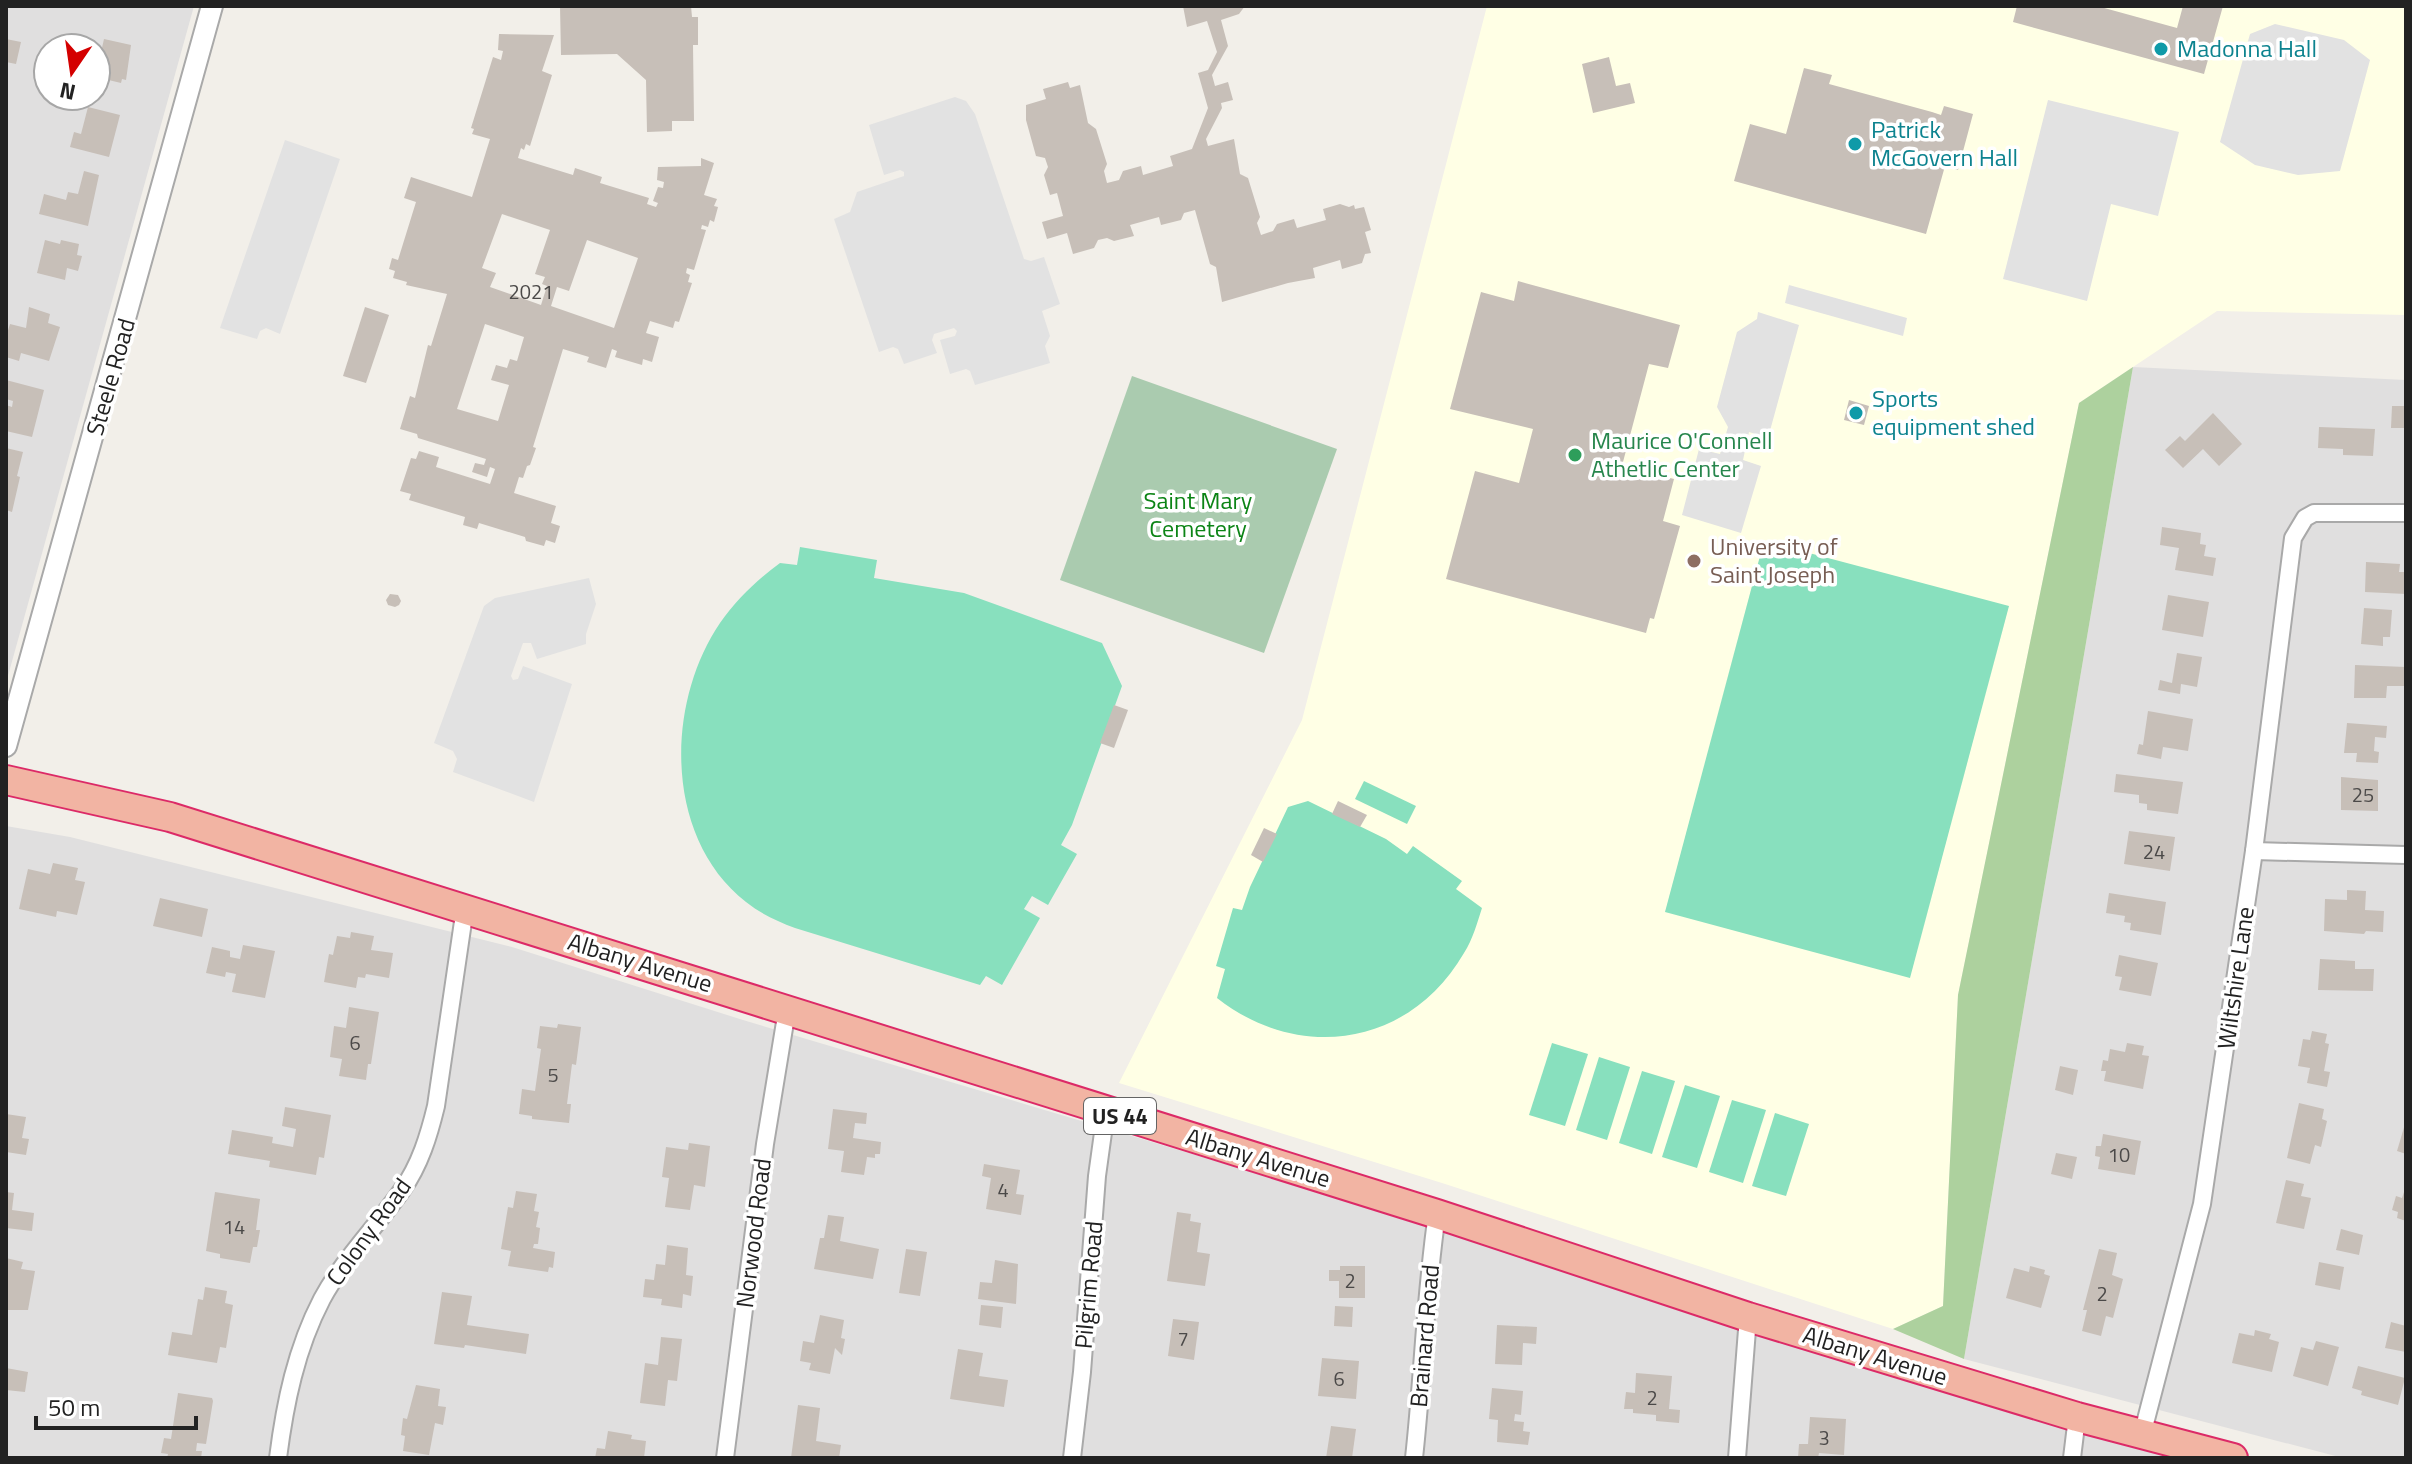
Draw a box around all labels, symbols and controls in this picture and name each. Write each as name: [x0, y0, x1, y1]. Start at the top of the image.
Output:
place label: Madonna Hall: [2177, 30, 2317, 66]
north arrow: [32, 32, 112, 112]
marker: Madonna Hall: [2152, 40, 2170, 58]
text: N: [56, 73, 79, 110]
place label: Patrick McGovern Hall: [1871, 111, 2018, 175]
marker: Patrick McGovern Hall: [1846, 135, 1864, 153]
house number: 2021: [509, 276, 553, 307]
street label: Steele Road: [76, 314, 144, 440]
place label: Sports equipment shed: [1872, 380, 2035, 444]
marker: Sports equipment shed: [1847, 404, 1865, 422]
place label: Maurice O'Connell Athetlic Center: [1591, 422, 1773, 486]
marker: Maurice O'Connell Athetlic Center: [1566, 446, 1584, 464]
park label: Saint Mary Cemetery: [1144, 482, 1253, 546]
place label: University of Saint Joseph: [1710, 528, 1838, 592]
marker: University of Saint Joseph: [1685, 552, 1703, 570]
house number: 25: [2352, 779, 2374, 810]
house number: 24: [2143, 836, 2165, 867]
street label: Wiltshire Lane: [2207, 904, 2263, 1052]
street label: Albany Avenue: [564, 923, 717, 1001]
house number: 6: [349, 1027, 361, 1058]
house number: 5: [547, 1059, 559, 1090]
road number: US 44: [1084, 1098, 1156, 1134]
street label: Albany Avenue: [1182, 1118, 1335, 1196]
house number: 10: [2108, 1139, 2130, 1170]
street label: Norwood Road: [726, 1156, 780, 1310]
street label: Colony Road: [317, 1170, 420, 1293]
house number: 4: [997, 1174, 1009, 1205]
house number: 14: [223, 1211, 245, 1242]
street label: Pilgrim Road: [1064, 1219, 1112, 1350]
street label: Brainard Road: [1400, 1263, 1448, 1409]
house number: 2: [1344, 1265, 1356, 1296]
house number: 2: [2096, 1278, 2108, 1309]
street label: Albany Avenue: [1799, 1316, 1952, 1394]
house number: 7: [1177, 1323, 1189, 1354]
house number: 6: [1333, 1363, 1345, 1394]
scale bar: [36, 1380, 196, 1430]
house number: 2: [1646, 1382, 1658, 1413]
text: 50 m: [48, 1389, 100, 1425]
house number: 3: [1818, 1422, 1830, 1453]

